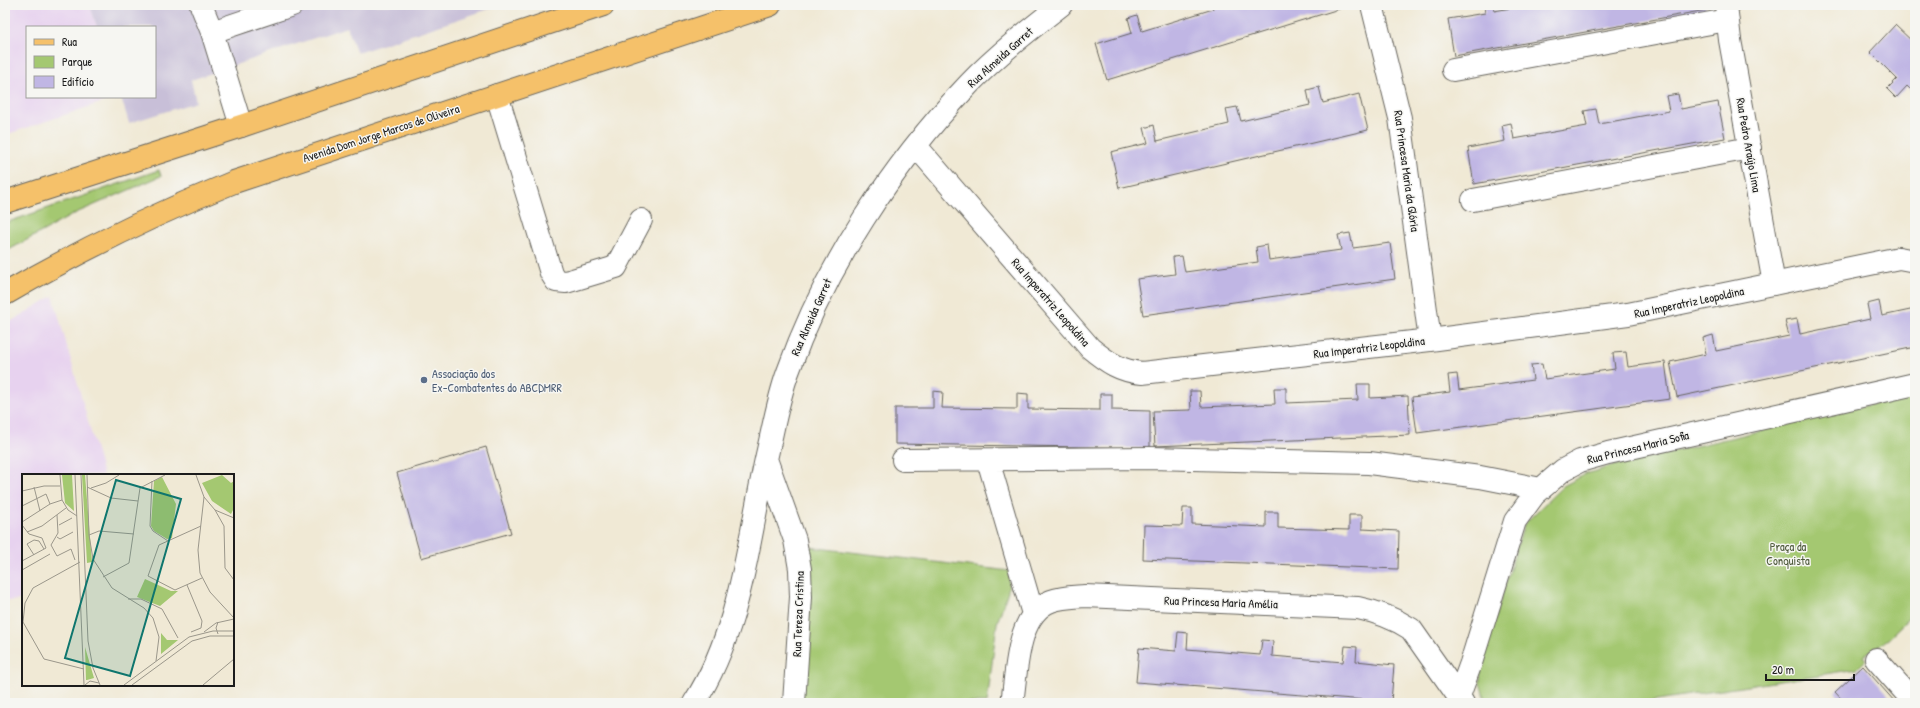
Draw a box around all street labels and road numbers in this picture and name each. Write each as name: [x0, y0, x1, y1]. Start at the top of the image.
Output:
street label: Rua Almeida Garret: [963, 22, 1037, 91]
street label: Rua Pedro Araújo Lima: [1732, 96, 1766, 194]
street label: Avenida Dom Jorge Marcos de Oliveira: [301, 100, 462, 166]
street label: Rua Princesa Maria da Glória: [1390, 109, 1424, 233]
street label: Rua Imperatriz Leopoldina: [1008, 254, 1094, 350]
street label: Rua Almeida Garret: [786, 275, 836, 358]
street label: Rua Imperatriz Leopoldina: [1632, 282, 1746, 322]
street label: Rua Imperatriz Leopoldina: [1312, 332, 1426, 362]
street label: Rua Princesa Maria Sofia: [1585, 426, 1691, 468]
street label: Rua Tereza Cristina: [788, 571, 808, 657]
street label: Rua Princesa Maria Amélia: [1164, 592, 1278, 612]

